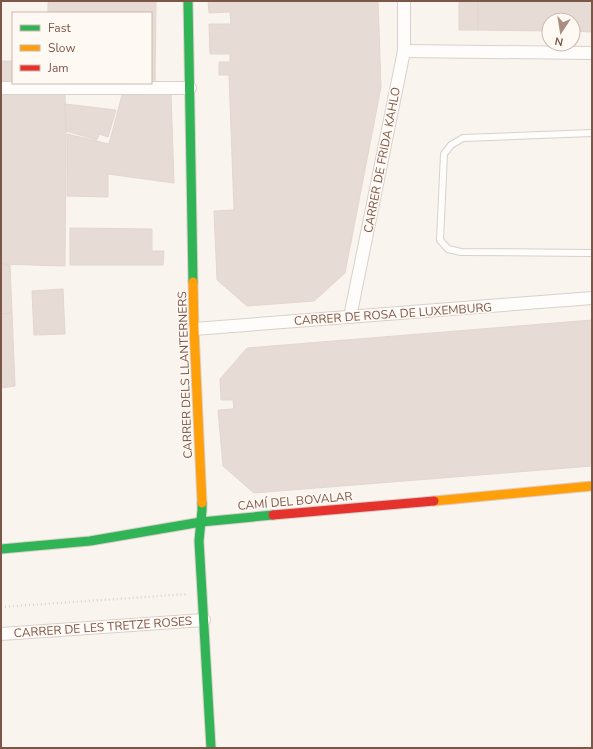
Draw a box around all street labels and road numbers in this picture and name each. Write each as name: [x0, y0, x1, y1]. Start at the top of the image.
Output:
street label: CARRER DE FRIDA KAHLO: [360, 86, 404, 234]
street label: CARRER DELS LLANTERNERS: [174, 291, 196, 459]
street label: CARRER DE ROSA DE LUXEMBURG: [293, 299, 493, 329]
street label: CAMÍ DEL BOVALAR: [237, 488, 353, 514]
street label: CARRER DE LES TRETZE ROSES: [13, 613, 193, 641]

